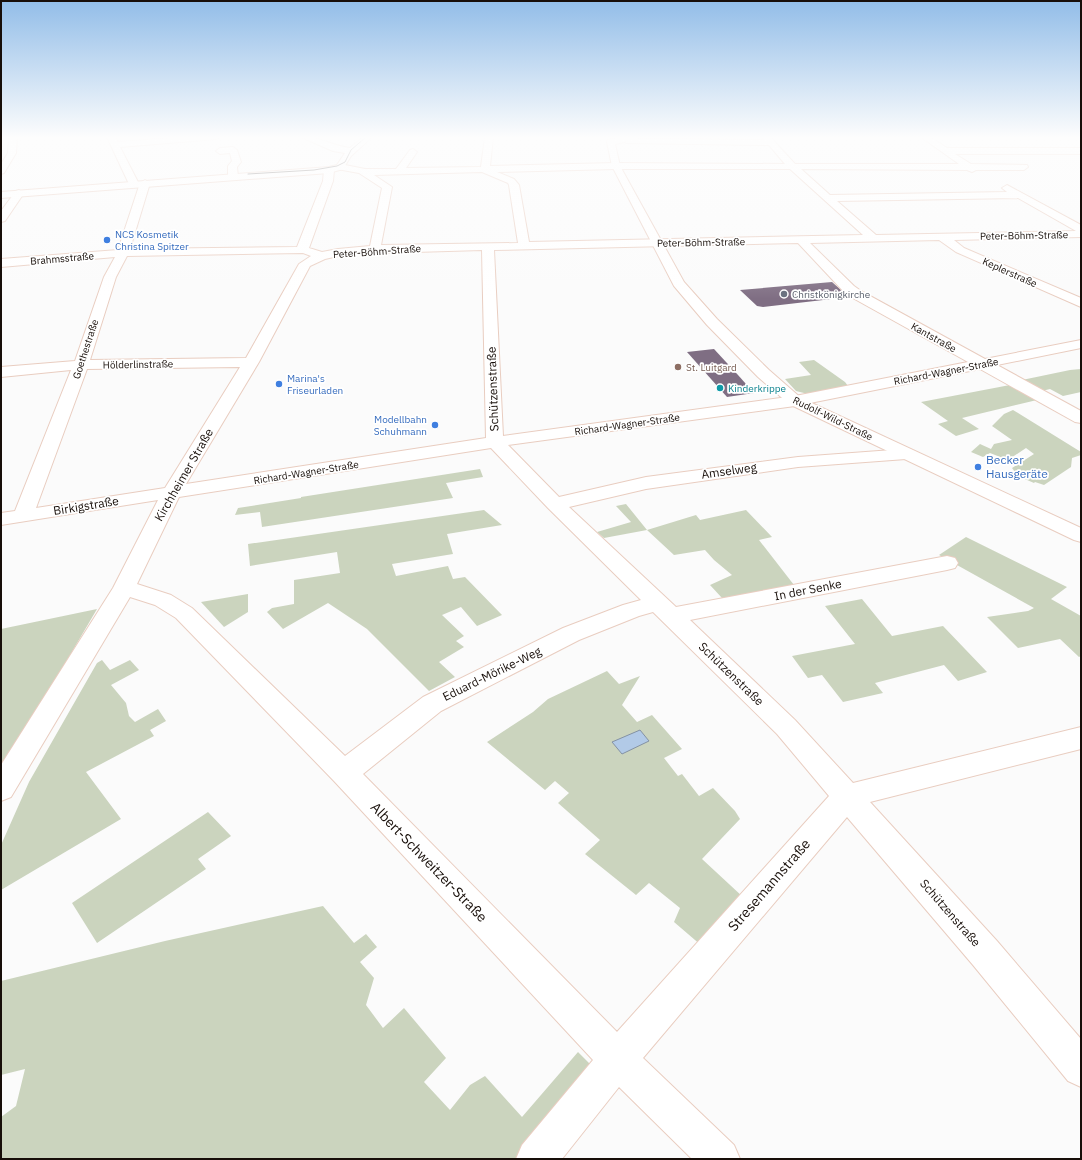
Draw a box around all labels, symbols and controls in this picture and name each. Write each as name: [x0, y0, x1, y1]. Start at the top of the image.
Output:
place label: NCS Kosmetik Christina Spitzer: [115, 228, 189, 253]
street label: Peter-Böhm-Straße: [980, 228, 1069, 243]
marker: NCS Kosmetik Christina Spitzer: [102, 235, 112, 245]
street label: Peter-Böhm-Straße: [657, 235, 746, 250]
street label: Peter-Böhm-Straße: [333, 242, 422, 261]
street label: Brahmsstraße: [30, 249, 95, 268]
street label: Keplerstraße: [980, 255, 1040, 290]
place label: Christkönigkirche: [792, 288, 871, 301]
marker: Christkönigkirche: [779, 289, 789, 299]
street label: Goethestraße: [70, 317, 101, 381]
street label: Kantstraße: [909, 320, 959, 355]
street label: Schützenstraße: [484, 346, 501, 432]
street label: Richard-Wagner-Straße: [893, 355, 1000, 388]
street label: Hölderlinstraße: [103, 357, 174, 372]
place label: St. Luitgard: [686, 361, 737, 374]
marker: St. Luitgard: [673, 362, 683, 372]
place label: Marina's Friseurladen: [287, 372, 343, 397]
marker: Marina's Friseurladen: [274, 379, 284, 389]
place label: Kinderkrippe: [728, 382, 787, 395]
marker: Kinderkrippe: [715, 383, 725, 393]
street label: Rudolf-Wild-Straße: [791, 393, 875, 444]
street label: Richard-Wagner-Straße: [574, 411, 681, 438]
place label: Modellbahn Schuhmann: [374, 413, 427, 438]
marker: Modellbahn Schuhmann: [430, 420, 440, 430]
street label: Kirchheimer Straße: [151, 425, 216, 524]
place label: Becker Hausgeräte: [986, 452, 1048, 481]
street label: Richard-Wagner-Straße: [253, 458, 360, 487]
street label: Amselweg: [700, 459, 758, 482]
marker: Becker Hausgeräte: [973, 462, 983, 472]
street label: Birkigstraße: [52, 493, 120, 518]
street label: In der Senke: [773, 576, 843, 603]
street label: Schützenstraße: [696, 639, 767, 709]
street label: Eduard-Mörike-Weg: [440, 643, 544, 704]
street label: Albert-Schweitzer-Straße: [367, 798, 491, 926]
street label: Stresemannstraße: [724, 835, 814, 935]
street label: Schützenstraße: [917, 876, 984, 950]

